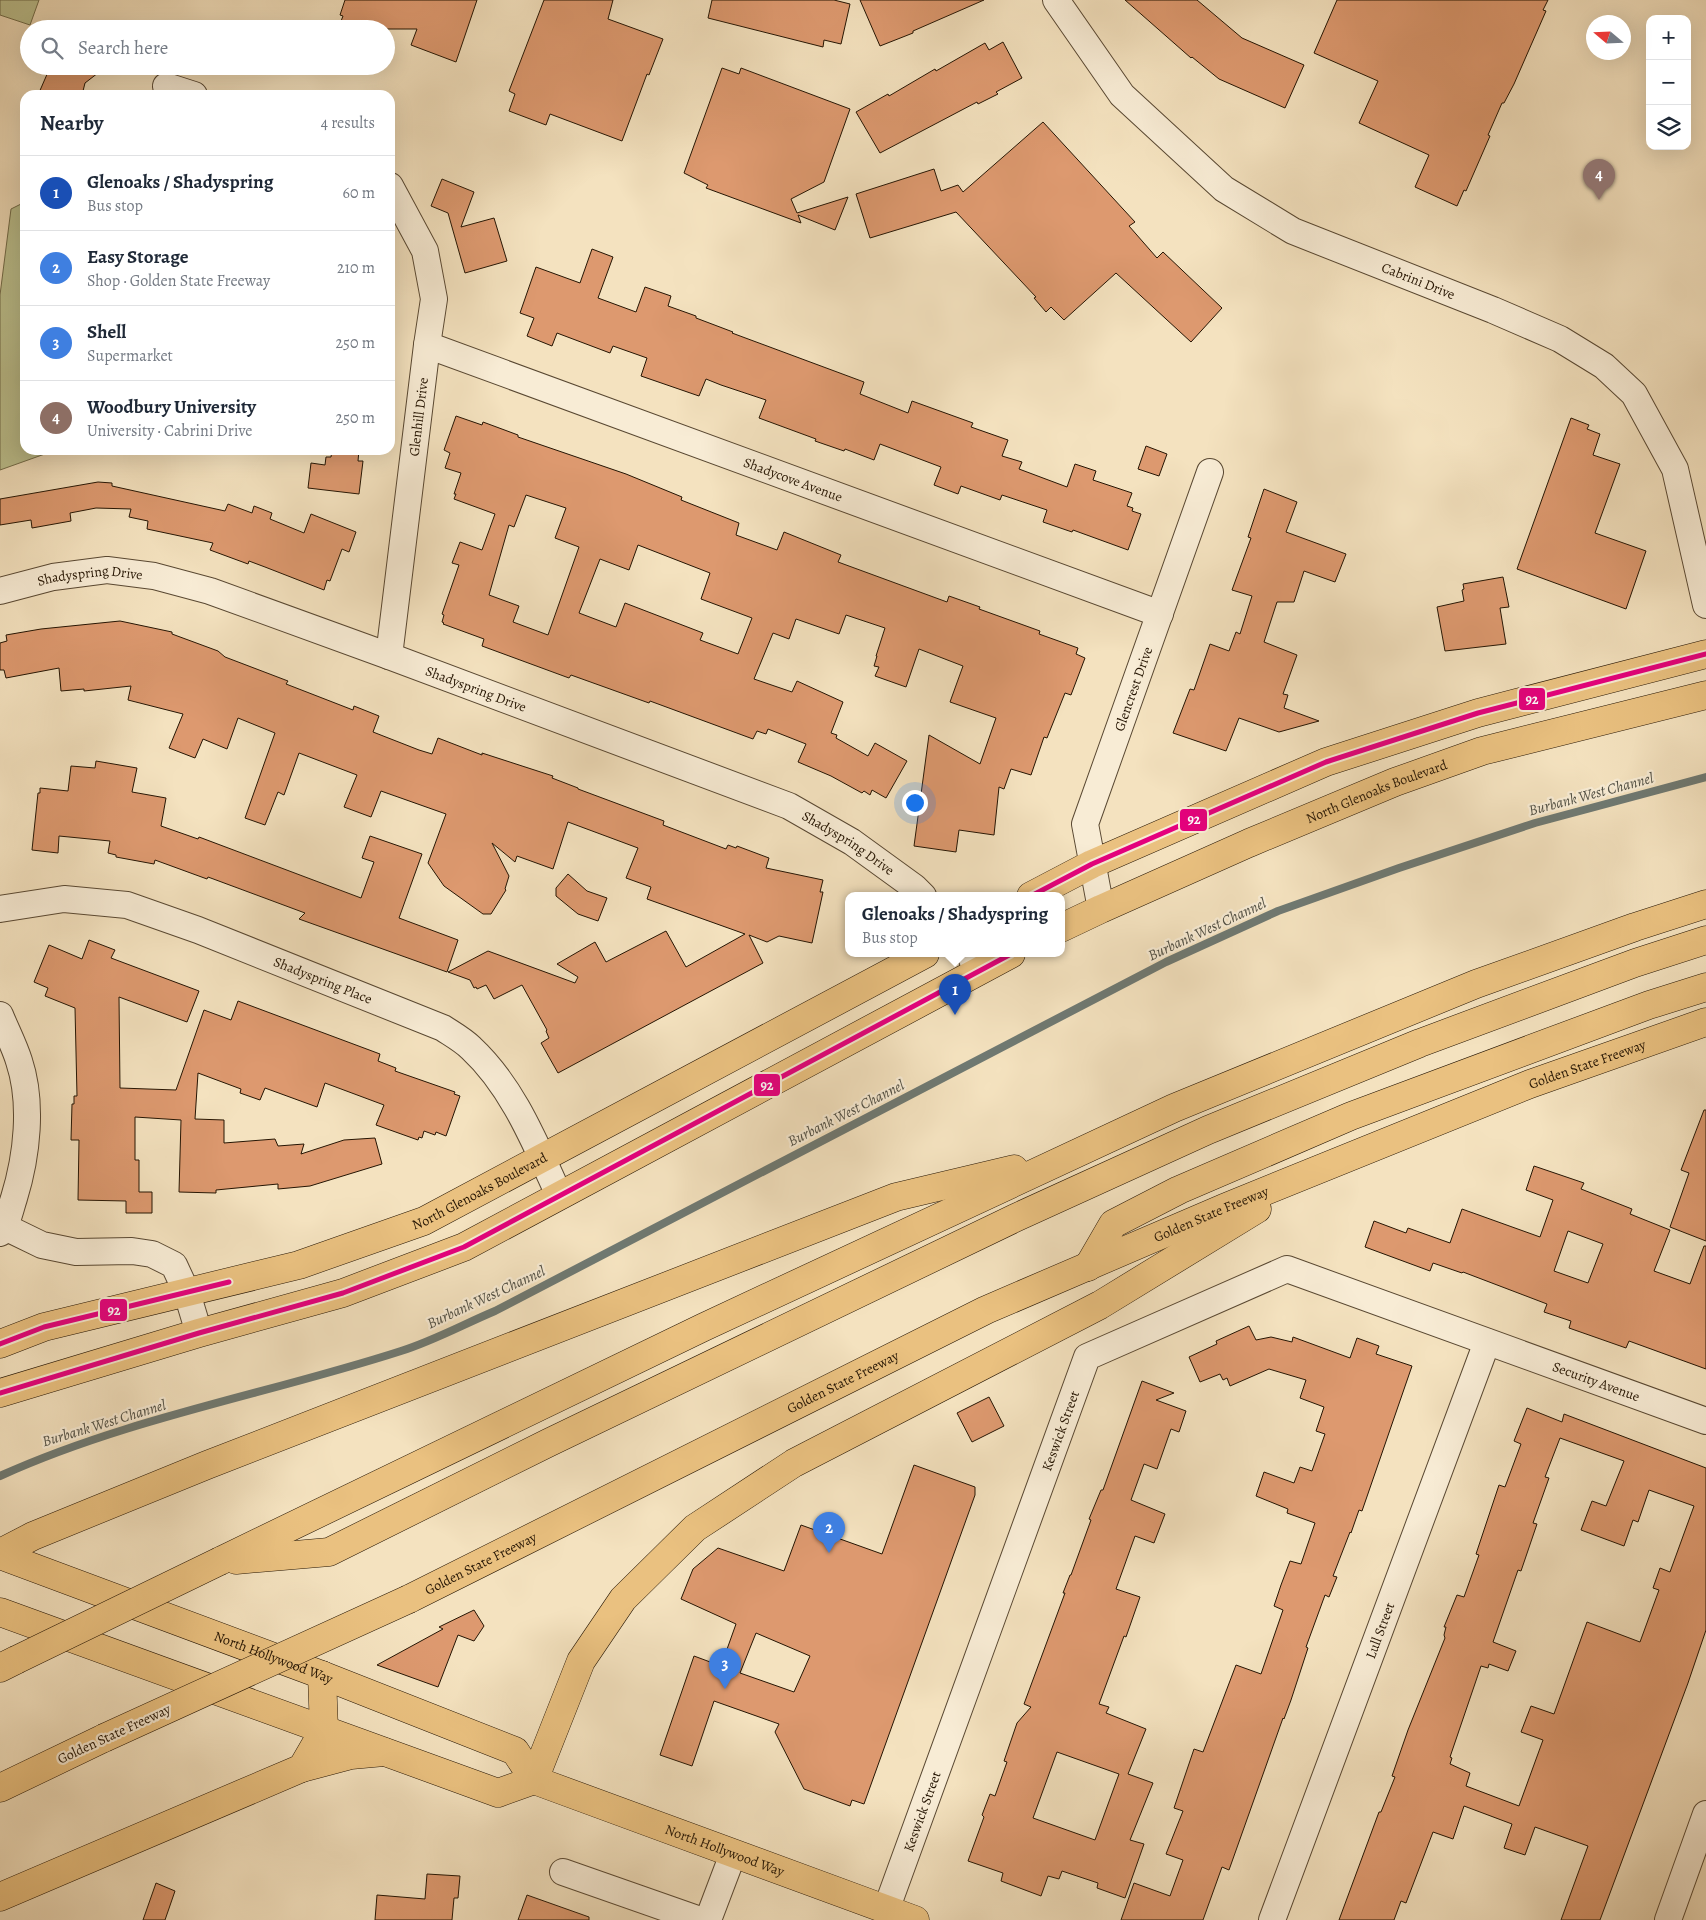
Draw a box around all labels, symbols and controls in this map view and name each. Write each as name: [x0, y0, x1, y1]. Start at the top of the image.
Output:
north arrow: [1586, 15, 1631, 60]
map controls: [1646, 15, 1691, 150]
button: +: [1646, 15, 1691, 60]
search box: [20, 20, 395, 75]
icon: search: [38, 34, 66, 62]
text: Search here: [78, 35, 168, 61]
button: −: [1646, 60, 1691, 105]
button: layers: [1646, 105, 1691, 150]
text: Nearby: [40, 109, 103, 137]
text: 4 results: [321, 112, 375, 134]
pin: 4: [1583, 159, 1615, 200]
text: Glenoaks / Shadyspring: [87, 169, 273, 195]
text: 1: [53, 182, 59, 204]
text: 60 m: [343, 182, 375, 204]
text: Bus stop: [87, 195, 143, 217]
text: Easy Storage: [87, 244, 189, 270]
text: 2: [52, 257, 60, 279]
text: 210 m: [337, 257, 375, 279]
street label: Cabrini Drive: [1379, 257, 1458, 304]
text: Shop · Golden State Freeway: [87, 270, 270, 292]
text: Shell: [87, 319, 126, 345]
text: 3: [53, 332, 59, 354]
text: 250 m: [336, 332, 375, 354]
text: Supermarket: [87, 345, 173, 367]
street label: Glenhill Drive: [404, 376, 432, 457]
text: Woodbury University: [87, 394, 256, 420]
text: 4: [52, 407, 60, 429]
text: 250 m: [336, 407, 375, 429]
text: University · Cabrini Drive: [87, 420, 253, 442]
street label: Shadycove Avenue: [741, 452, 845, 506]
street label: Shadyspring Drive: [35, 560, 144, 590]
street label: Glencrest Drive: [1109, 644, 1157, 734]
street label: Shadyspring Drive: [423, 661, 529, 716]
line badge: 92: [1518, 687, 1546, 711]
text: 92: [1525, 690, 1539, 709]
street label: North Glenoaks Boulevard: [1303, 755, 1450, 828]
water label: Burbank West Channel: [1526, 768, 1656, 820]
your location: [902, 790, 928, 816]
street label: Shadyspring Drive: [799, 806, 898, 879]
line badge: 92: [1179, 808, 1208, 832]
text: 92: [1187, 810, 1201, 829]
popup: [845, 892, 1065, 957]
water label: Burbank West Channel: [1145, 893, 1270, 965]
text: Glenoaks / Shadyspring: [862, 901, 1048, 927]
text: Bus stop: [862, 927, 918, 949]
street label: Shadyspring Place: [271, 952, 375, 1008]
pin: 1: [939, 974, 971, 1015]
street label: Golden State Freeway: [1526, 1034, 1649, 1093]
line badge: 92: [753, 1073, 781, 1097]
water label: Burbank West Channel: [784, 1075, 908, 1151]
text: 92: [760, 1076, 774, 1095]
street label: North Glenoaks Boulevard: [409, 1147, 551, 1234]
street label: Golden State Freeway: [1151, 1181, 1272, 1246]
water label: Burbank West Channel: [424, 1261, 549, 1333]
line badge: 92: [99, 1298, 128, 1322]
text: 92: [107, 1301, 121, 1320]
street label: Golden State Freeway: [783, 1345, 903, 1418]
street label: Security Avenue: [1550, 1357, 1643, 1406]
street label: Keswick Street: [1037, 1387, 1084, 1474]
water label: Burbank West Channel: [40, 1395, 169, 1451]
pin: 2: [813, 1512, 845, 1553]
street label: Golden State Freeway: [421, 1527, 540, 1599]
street label: Lull Street: [1361, 1599, 1399, 1661]
street label: North Hollywood Way: [211, 1626, 337, 1688]
pin: 3: [709, 1648, 741, 1689]
street label: Golden State Freeway: [54, 1699, 174, 1769]
street label: Keswick Street: [899, 1768, 945, 1854]
street label: North Hollywood Way: [662, 1819, 788, 1881]

